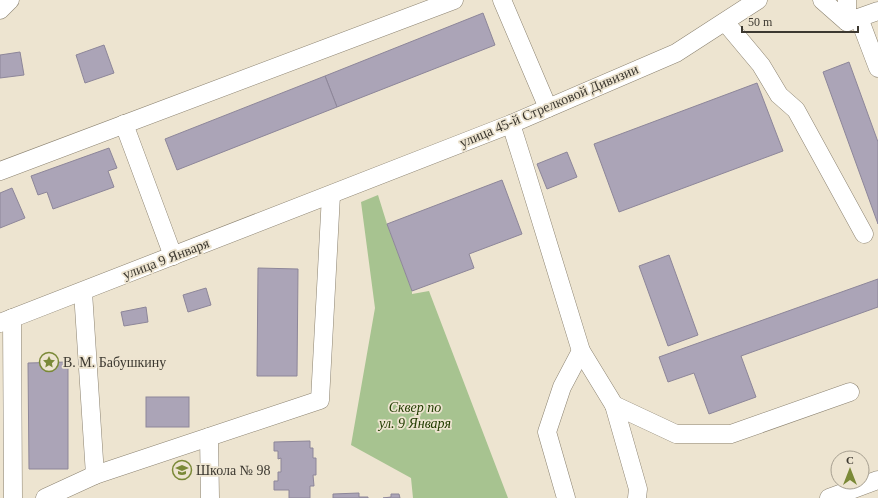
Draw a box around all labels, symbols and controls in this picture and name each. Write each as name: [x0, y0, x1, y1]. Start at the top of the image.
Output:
scale bar: [742, 8, 858, 34]
text: 50 m: [748, 15, 773, 29]
street label: улица 45-й Стрелковой Дивизии: [457, 61, 641, 151]
street label: улица 9 Января: [121, 235, 212, 282]
place icon: В. М. Бабушкину: [38, 351, 60, 373]
place label: В. М. Бабушкину: [63, 355, 166, 370]
park label: Сквер по ул. 9 Января: [377, 400, 451, 431]
north arrow: [830, 450, 870, 490]
text: С: [846, 454, 854, 466]
school or university icon: Школа № 98: [171, 459, 193, 481]
place label: Школа № 98: [196, 463, 271, 478]

